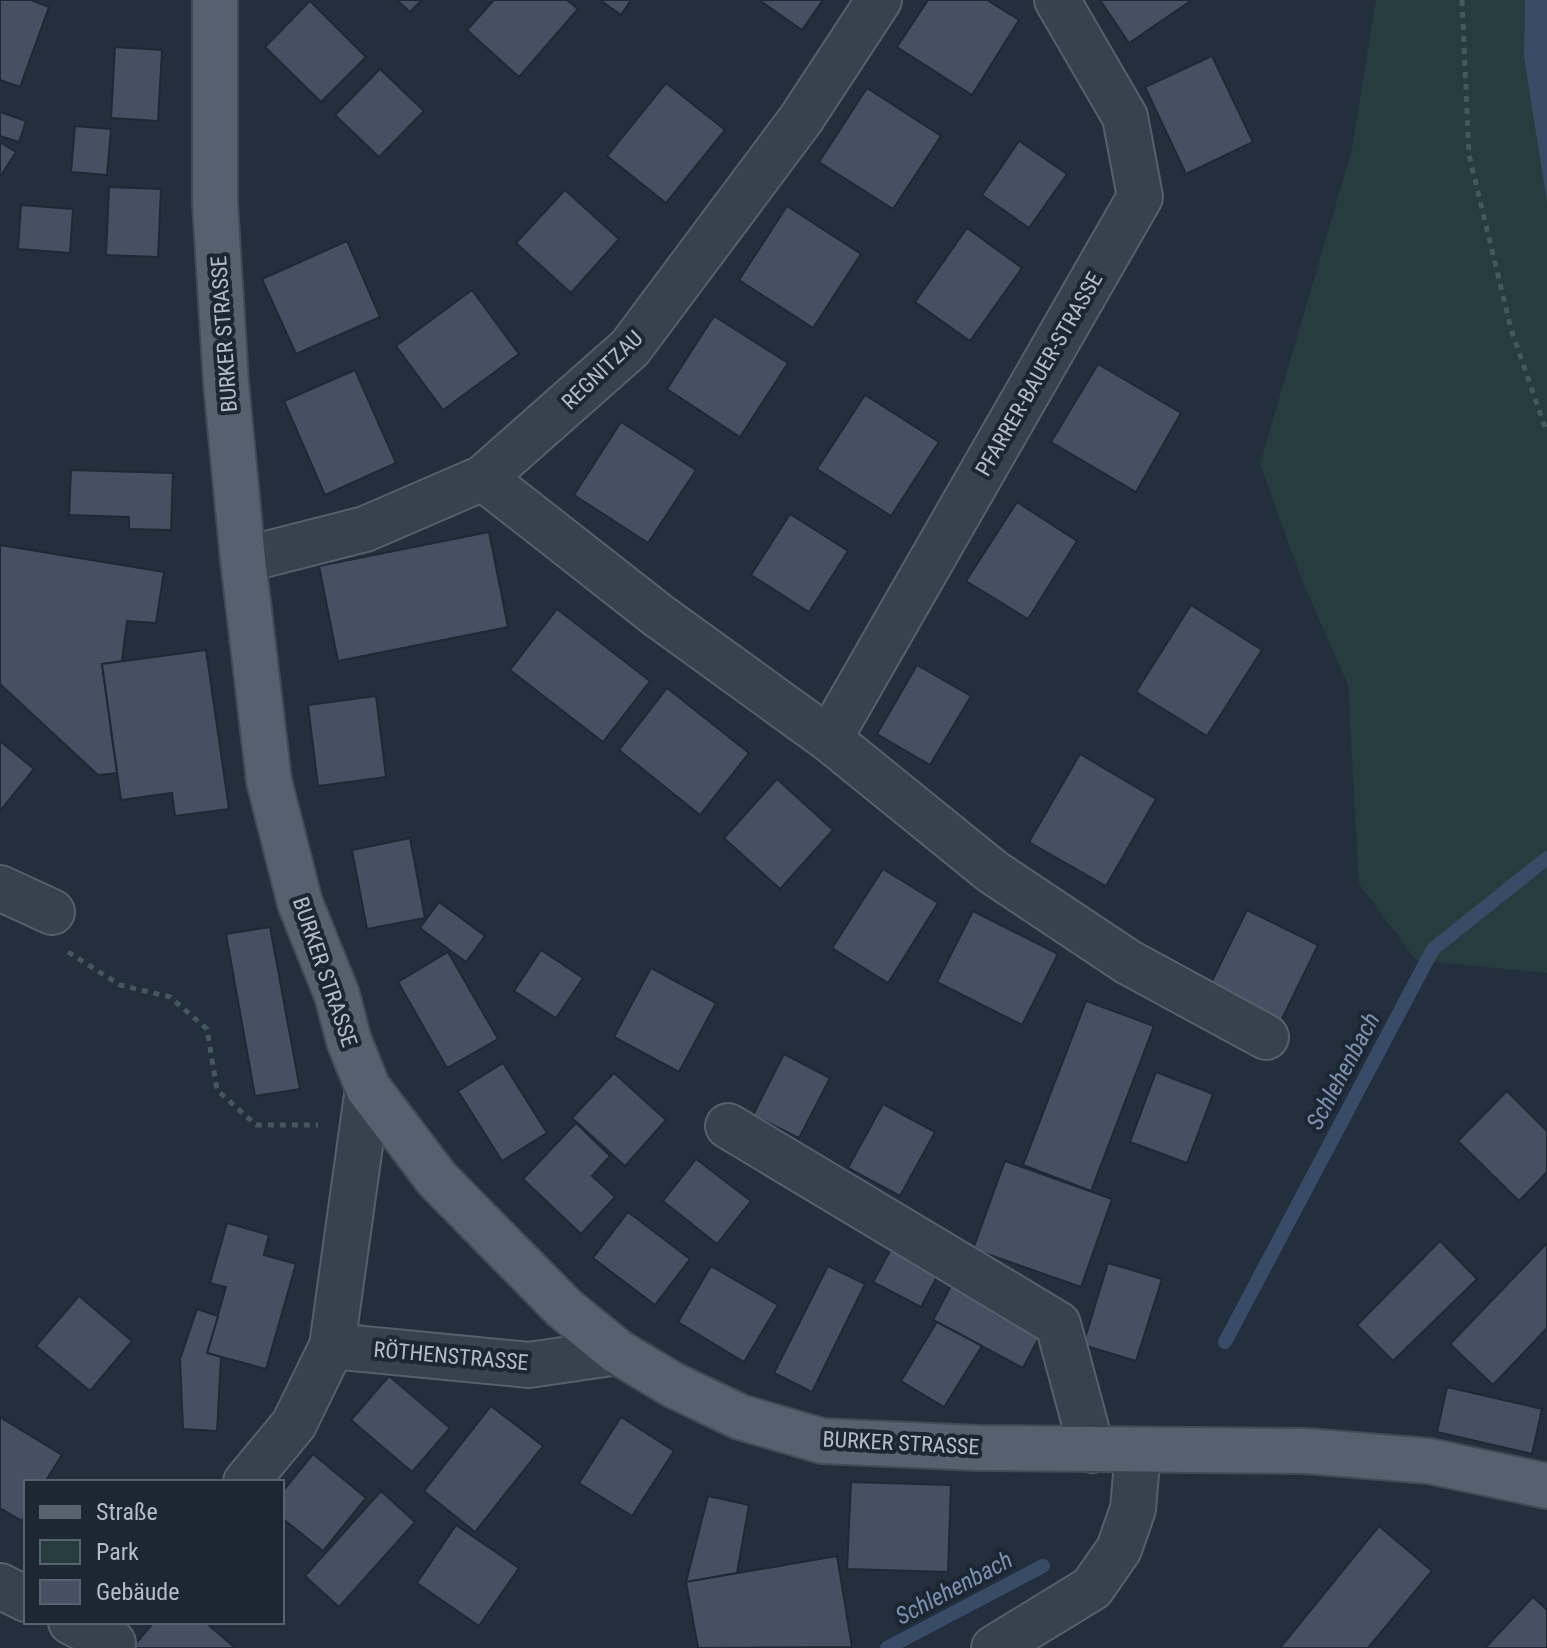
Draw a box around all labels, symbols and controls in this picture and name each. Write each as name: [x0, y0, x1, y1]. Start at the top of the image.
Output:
street label: BURKER STRASSE: [206, 255, 242, 413]
street label: PFARRER-BAUER-STRASSE: [970, 268, 1108, 480]
street label: REGNITZAU: [556, 325, 648, 415]
street label: BURKER STRASSE: [288, 894, 362, 1050]
water label: Schlehenbach: [1301, 1008, 1385, 1134]
street label: RÖTHENSTRASSE: [373, 1337, 529, 1375]
street label: BURKER STRASSE: [822, 1426, 980, 1460]
legend: [24, 1480, 284, 1624]
text: Straße: [96, 1498, 158, 1526]
text: Park: [96, 1538, 139, 1566]
water label: Schlehenbach: [891, 1546, 1017, 1630]
text: Gebäude: [96, 1578, 180, 1606]

